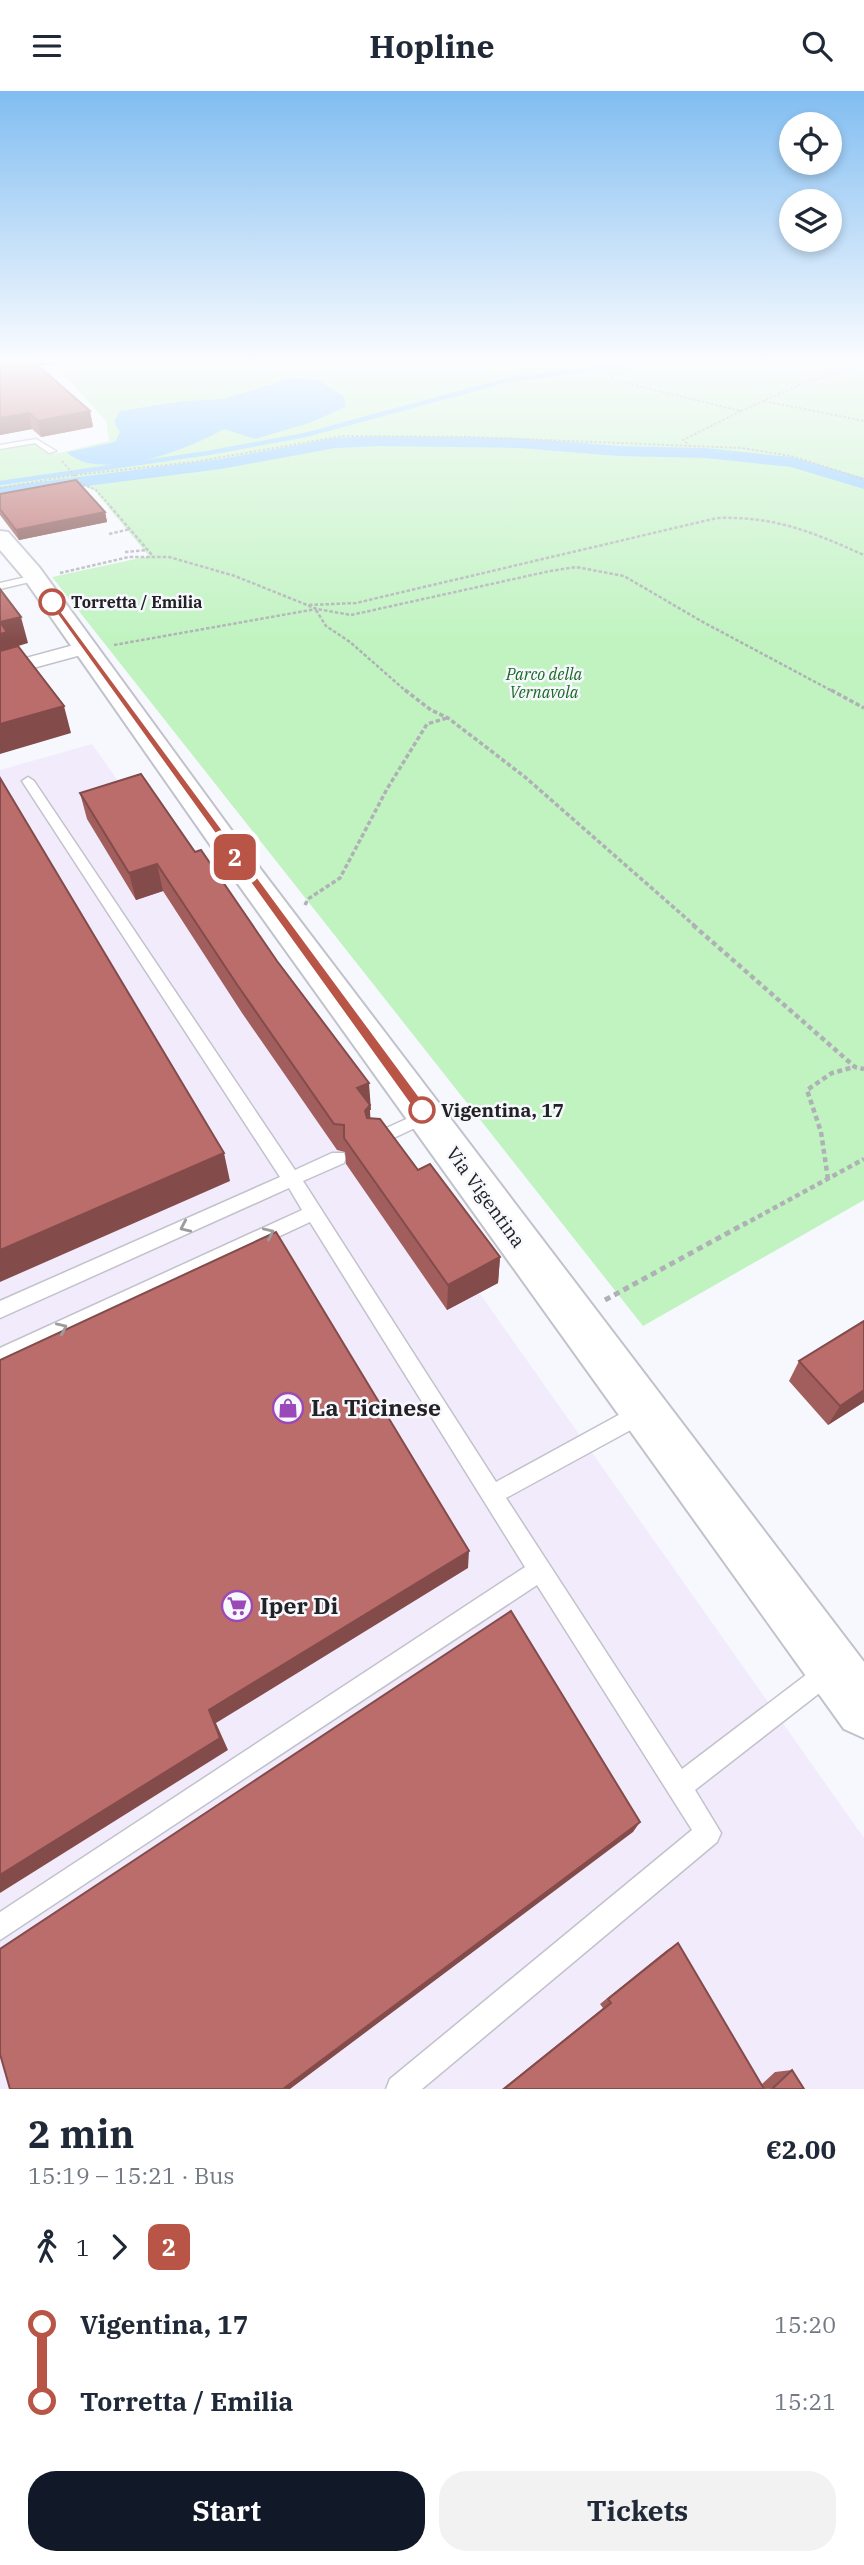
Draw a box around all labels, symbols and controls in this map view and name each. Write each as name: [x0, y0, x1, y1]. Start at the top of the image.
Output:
text: Hopline: [369, 25, 495, 67]
icon: menu: [28, 27, 66, 65]
icon: search: [798, 27, 836, 65]
map controls: [779, 112, 842, 252]
button: locate: [779, 112, 842, 175]
button: layers: [779, 189, 842, 252]
marker: Torretta / Emilia: [39, 589, 65, 615]
place label: Torretta / Emilia: [71, 592, 202, 612]
park label: Parco della Vernavola: [505, 664, 582, 702]
line badge: 2: [212, 834, 258, 880]
text: 2: [228, 841, 242, 873]
marker: Vigentina, 17: [409, 1097, 435, 1123]
place label: Vigentina, 17: [441, 1098, 564, 1122]
street label: Via Vigentina: [441, 1142, 531, 1252]
one-way arrow: [180, 1219, 192, 1233]
one-way arrow: [262, 1228, 274, 1242]
one-way arrow: [55, 1323, 67, 1337]
shop icon: La Ticinese: [271, 1391, 305, 1425]
place label: La Ticinese: [311, 1392, 441, 1422]
supermarket icon: Iper Di: [220, 1589, 254, 1623]
place label: Iper Di: [260, 1590, 339, 1620]
text: 2 min: [28, 2109, 134, 2158]
text: €2.00: [766, 2132, 836, 2166]
text: 15:19 – 15:21 · Bus: [28, 2160, 235, 2190]
icon: walk: [28, 2228, 66, 2266]
icon: forward: [100, 2228, 138, 2266]
text: 2: [162, 2231, 176, 2263]
text: 1: [76, 2232, 90, 2262]
text: Vigentina, 17: [80, 2307, 248, 2341]
text: 15:20: [774, 2309, 836, 2339]
text: Torretta / Emilia: [80, 2384, 293, 2418]
text: 15:21: [774, 2386, 836, 2416]
button: Start: [28, 2471, 425, 2551]
button: Tickets: [439, 2471, 836, 2551]

